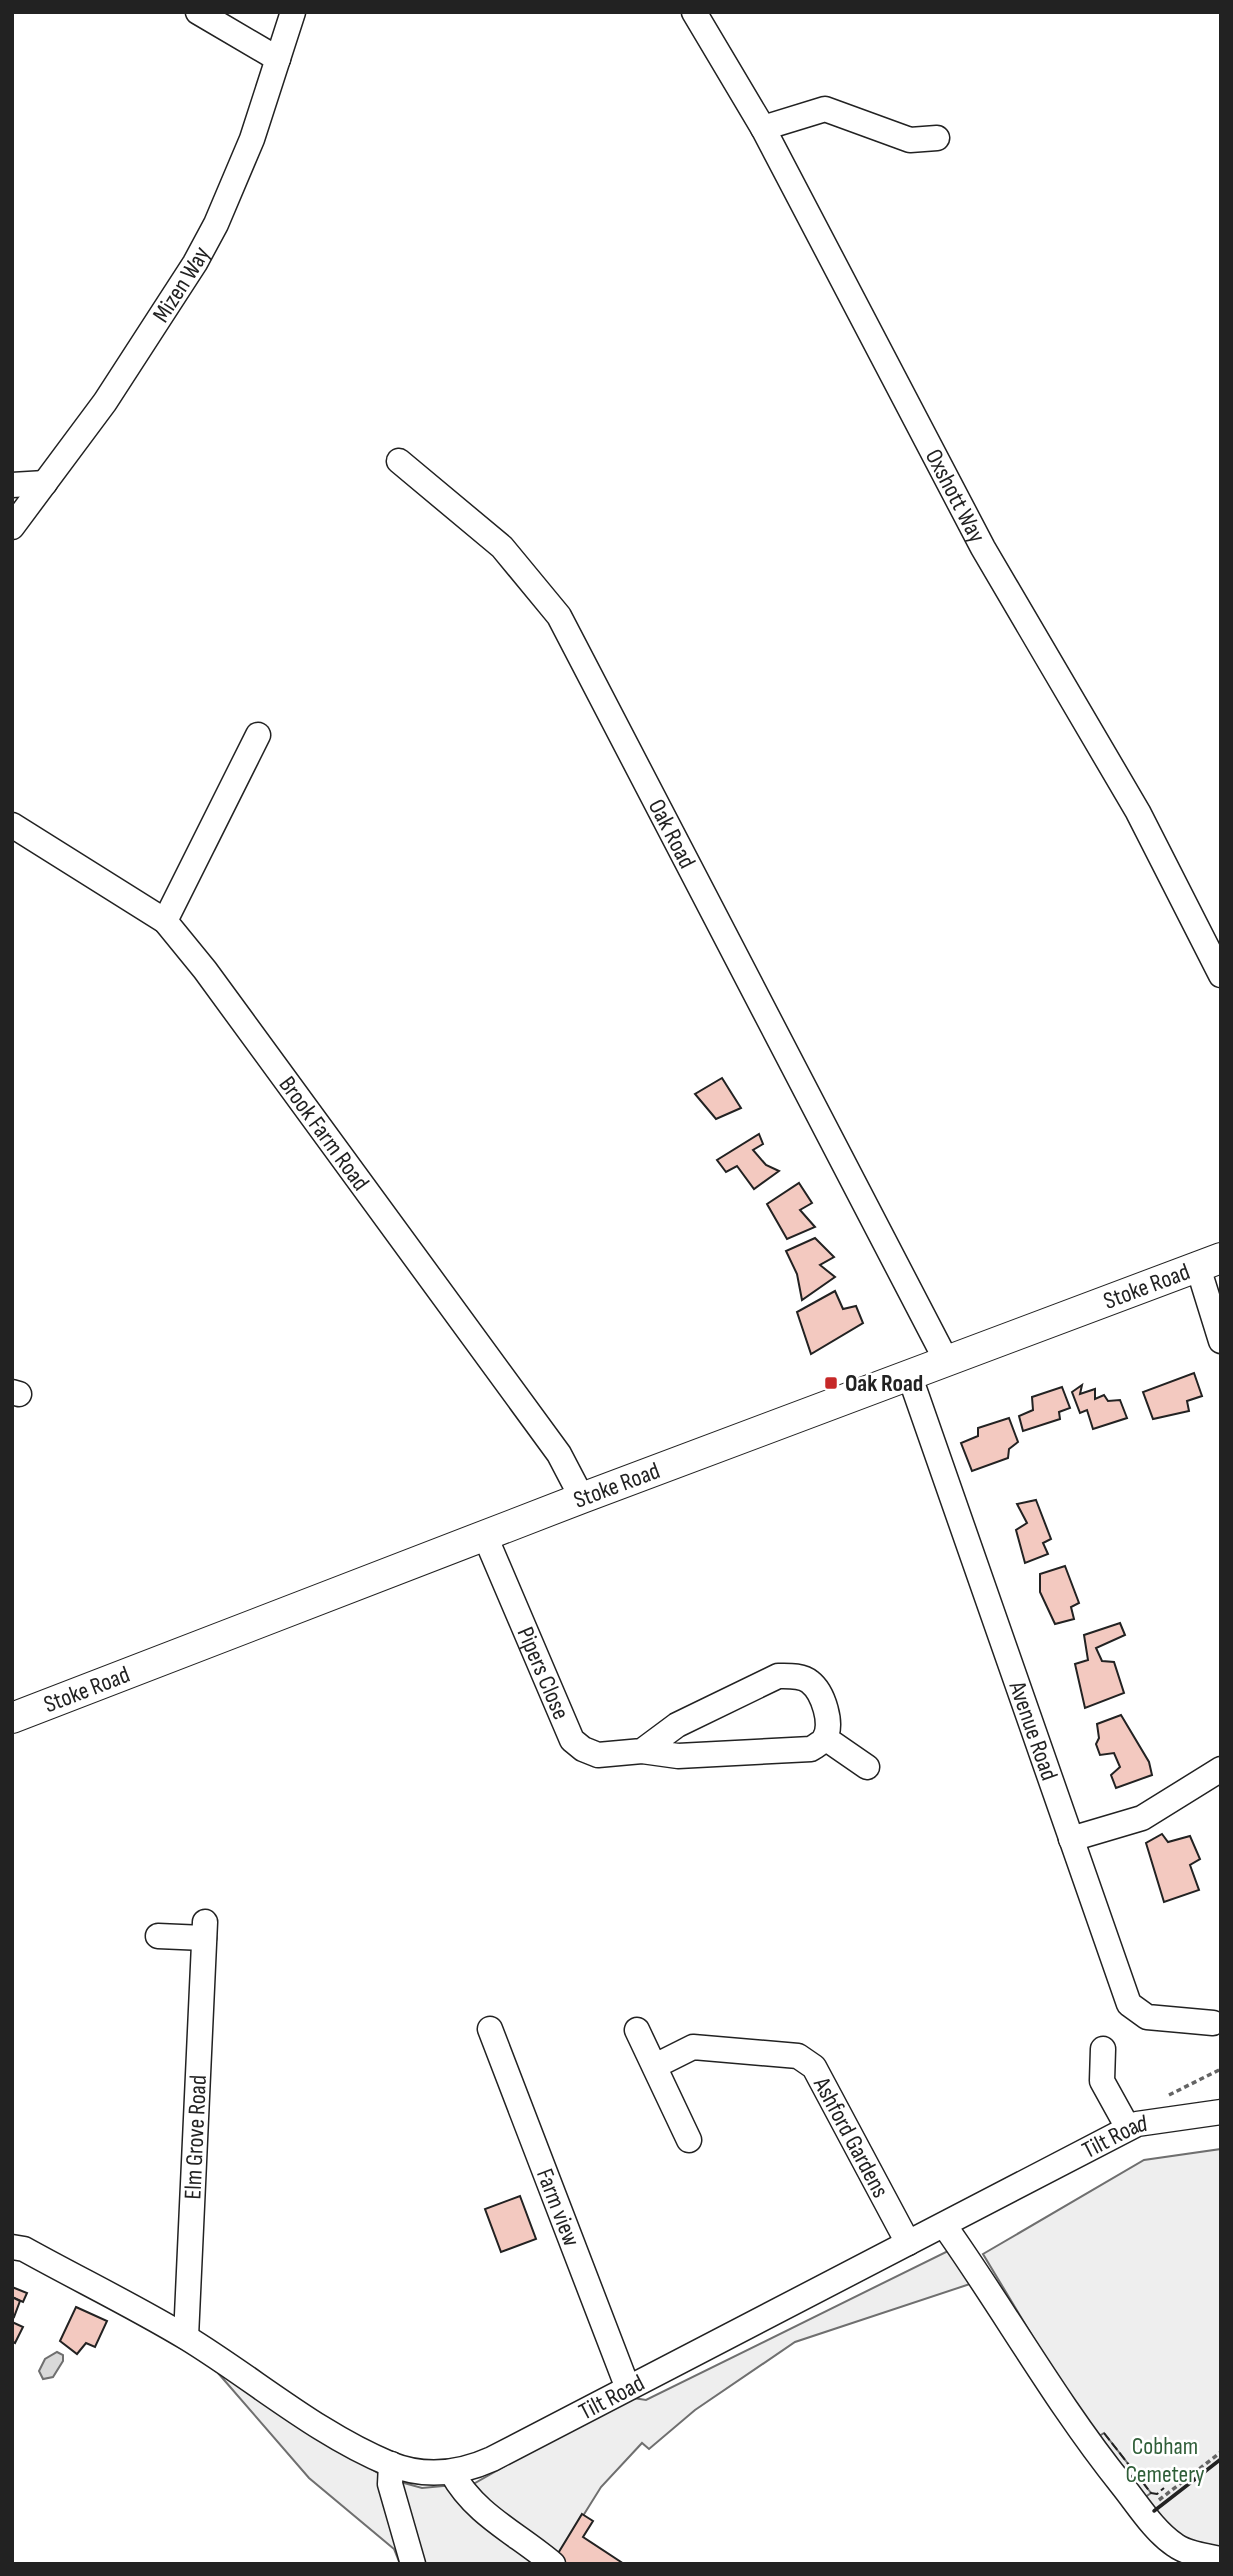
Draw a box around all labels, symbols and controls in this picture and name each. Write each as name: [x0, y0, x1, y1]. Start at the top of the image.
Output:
street label: Mizen Way: [146, 241, 216, 327]
street label: Oxshott Way: [919, 444, 992, 547]
street label: Oak Road: [642, 794, 702, 873]
street label: Brook Farm Road: [273, 1070, 376, 1196]
street label: Stoke Road: [1099, 1257, 1194, 1315]
place label: Oak Road: [845, 1369, 923, 1398]
marker: Oak Road: [823, 1375, 839, 1391]
street label: Stoke Road: [569, 1456, 664, 1514]
street label: Pipers Close: [511, 1623, 576, 1724]
street label: Stoke Road: [40, 1660, 134, 1719]
street label: Avenue Road: [1003, 1677, 1064, 1784]
street label: Ashford Gardens: [807, 2071, 895, 2202]
street label: Elm Grove Road: [178, 2074, 212, 2200]
street label: Tilt Road: [1077, 2108, 1149, 2165]
street label: Farm view: [530, 2164, 586, 2250]
street label: Tilt Road: [574, 2368, 649, 2426]
park label: Cobham Cemetery: [1125, 2432, 1205, 2489]

